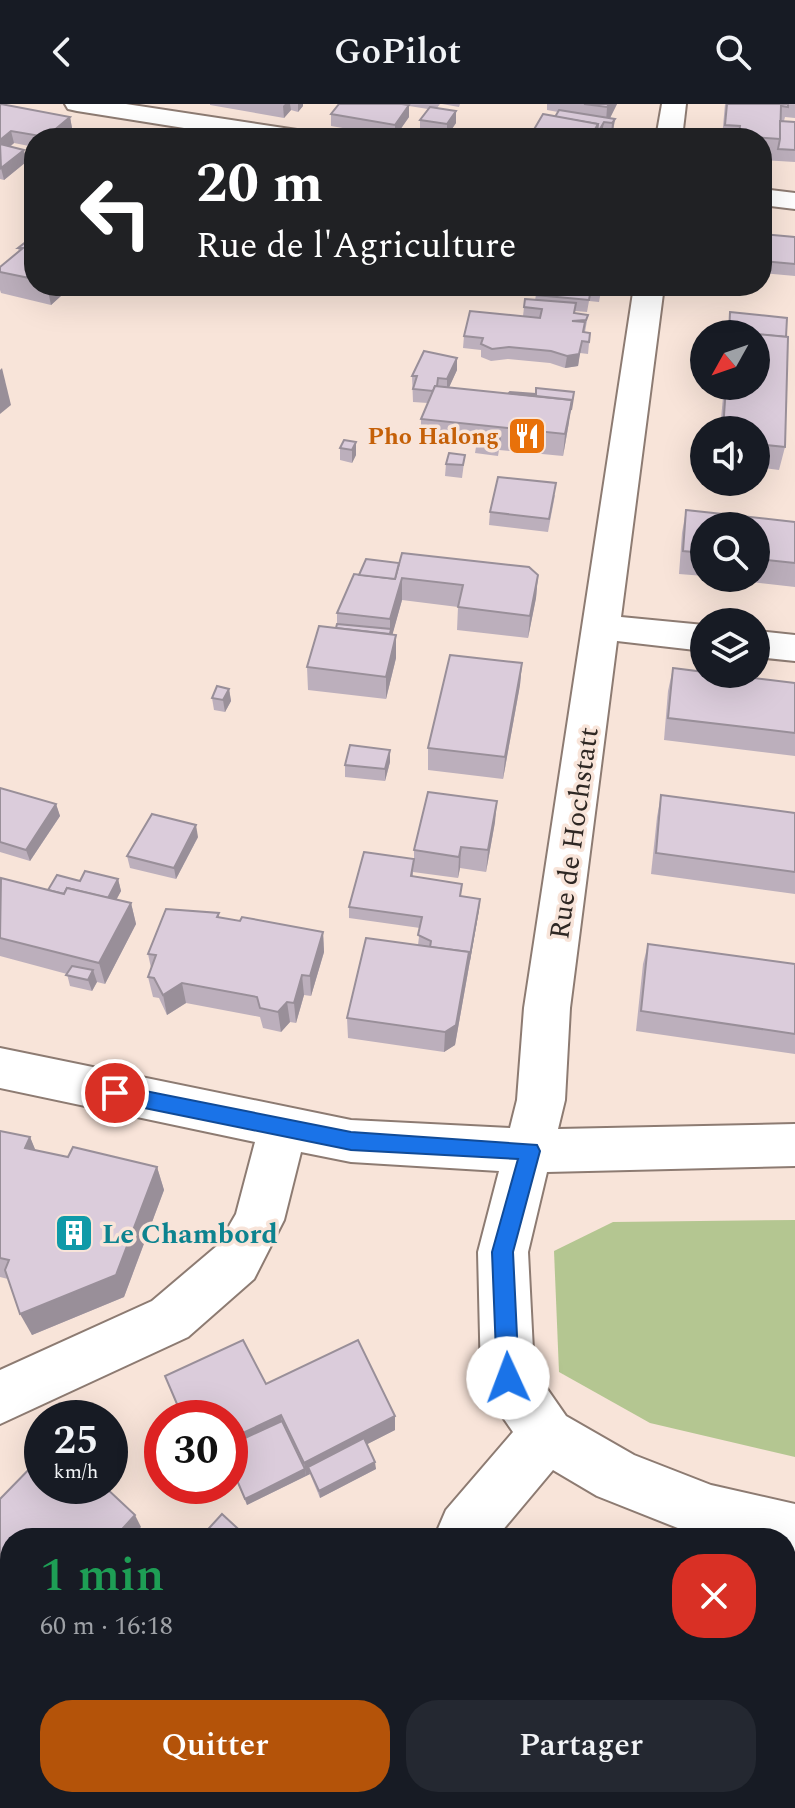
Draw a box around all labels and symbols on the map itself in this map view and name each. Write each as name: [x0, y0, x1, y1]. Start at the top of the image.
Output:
north arrow: [690, 320, 770, 400]
restaurant icon: Pho Halong: [506, 415, 548, 457]
place label: Pho Halong: [368, 419, 499, 455]
street label: Rue de Hochstatt: [538, 724, 611, 942]
pin: [81, 1059, 149, 1127]
building icon: Le Chambord: [53, 1212, 95, 1254]
place label: Le Chambord: [102, 1213, 278, 1256]
position arrow: [466, 1336, 550, 1420]
speed limit sign: 30: [144, 1400, 248, 1504]

